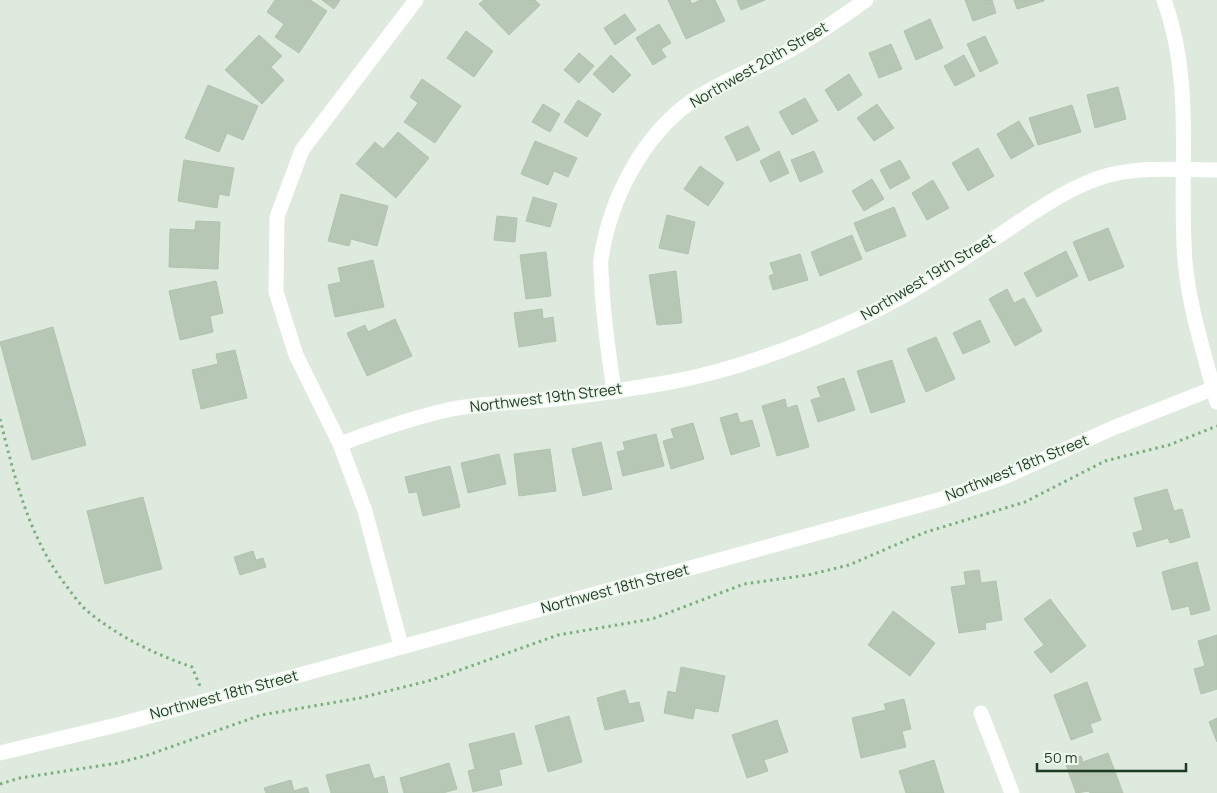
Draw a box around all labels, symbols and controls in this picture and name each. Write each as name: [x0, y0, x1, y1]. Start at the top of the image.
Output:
street label: Northwest 20th Street: [686, 16, 832, 113]
street label: Northwest 19th Street: [857, 228, 999, 325]
street label: Northwest 19th Street: [468, 378, 623, 417]
street label: Northwest 18th Street: [942, 429, 1092, 506]
street label: Northwest 18th Street: [538, 559, 691, 618]
street label: Northwest 18th Street: [147, 665, 300, 724]
scale bar: [1037, 740, 1186, 772]
text: 50 m: [1044, 747, 1078, 768]

